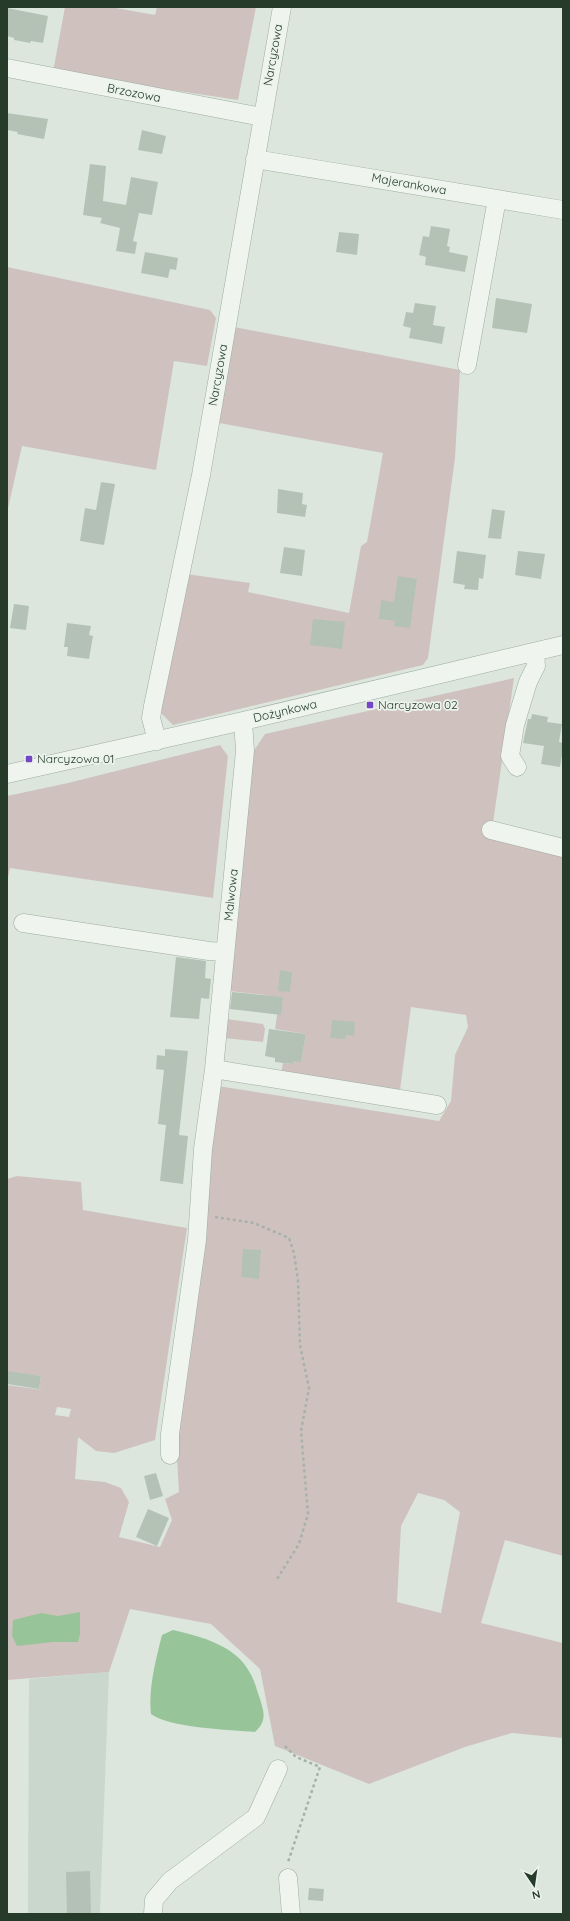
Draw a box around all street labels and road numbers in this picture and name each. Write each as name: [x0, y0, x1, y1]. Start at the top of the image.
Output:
street label: Narcyzowa: [260, 23, 285, 87]
street label: Brzozowa: [106, 80, 162, 105]
street label: Majerankowa: [371, 170, 448, 197]
street label: Narcyzowa: [205, 343, 230, 407]
street label: Dożynkowa: [251, 696, 318, 725]
street label: Malwowa: [220, 868, 241, 922]

